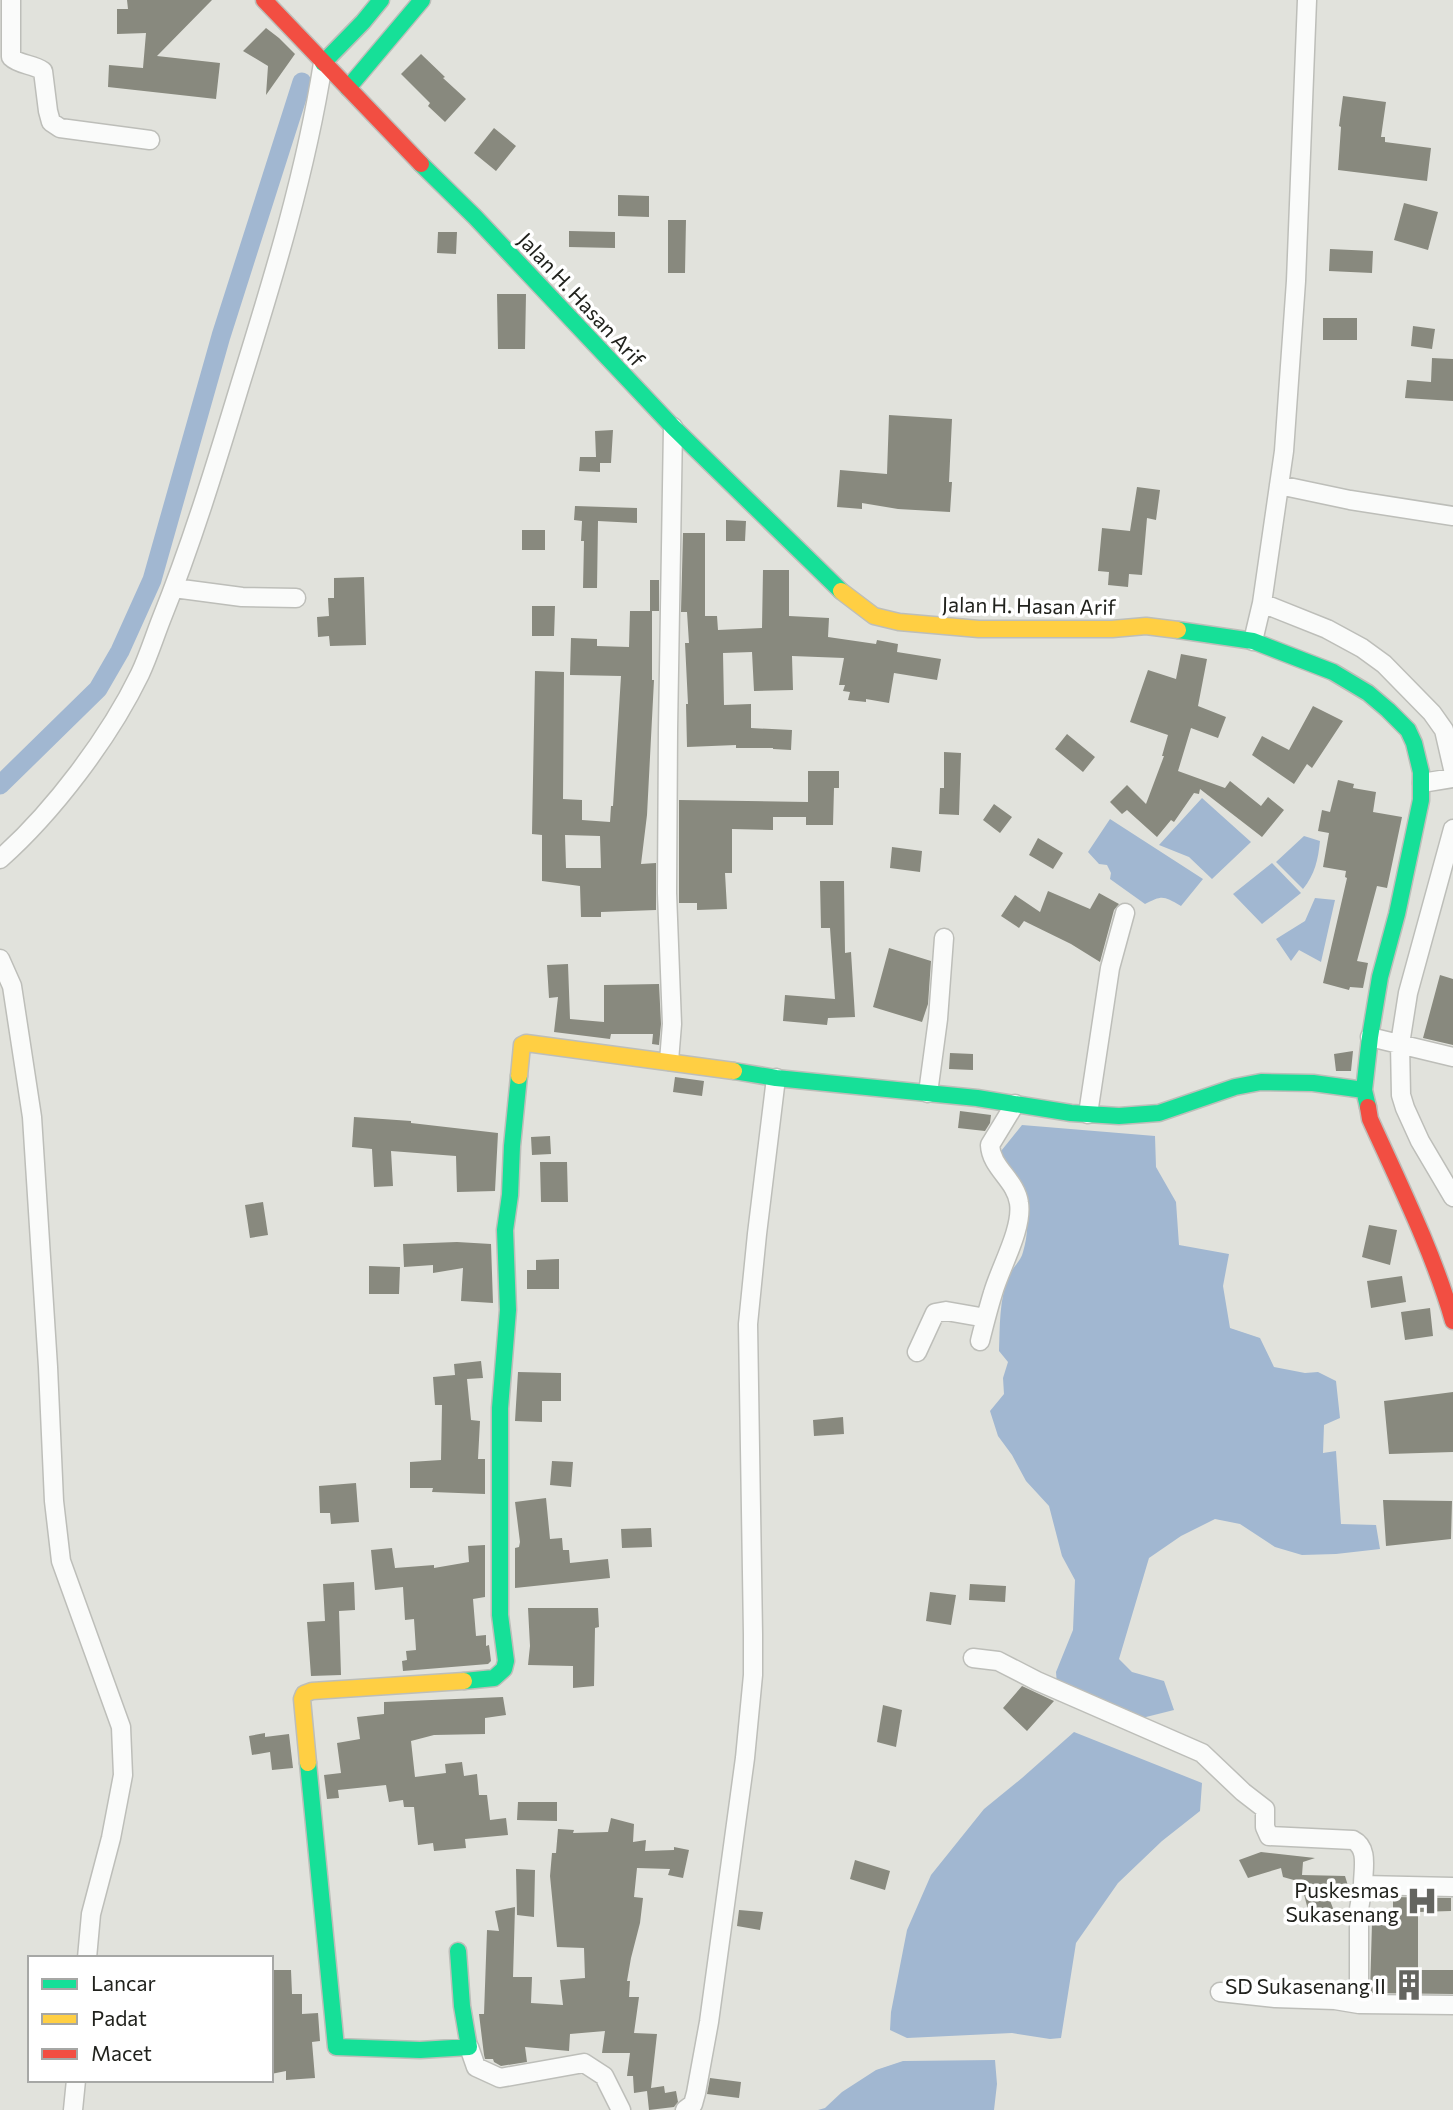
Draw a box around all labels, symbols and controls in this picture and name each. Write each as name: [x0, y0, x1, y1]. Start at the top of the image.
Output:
street label: Jalan H. Hasan Arif: [513, 227, 651, 372]
street label: Jalan H. Hasan Arif: [942, 591, 1117, 619]
place label: Puskesmas Sukasenang: [1286, 1877, 1399, 1926]
hospital icon: Puskesmas Sukasenang: [1405, 1884, 1439, 1918]
legend: [28, 1956, 273, 2082]
building icon: SD Sukasenang II: [1392, 1968, 1426, 2002]
text: Lancar: [91, 1970, 156, 1995]
place label: SD Sukasenang II: [1225, 1973, 1386, 1998]
text: Padat: [91, 2005, 147, 2030]
text: Macet: [91, 2040, 152, 2065]

